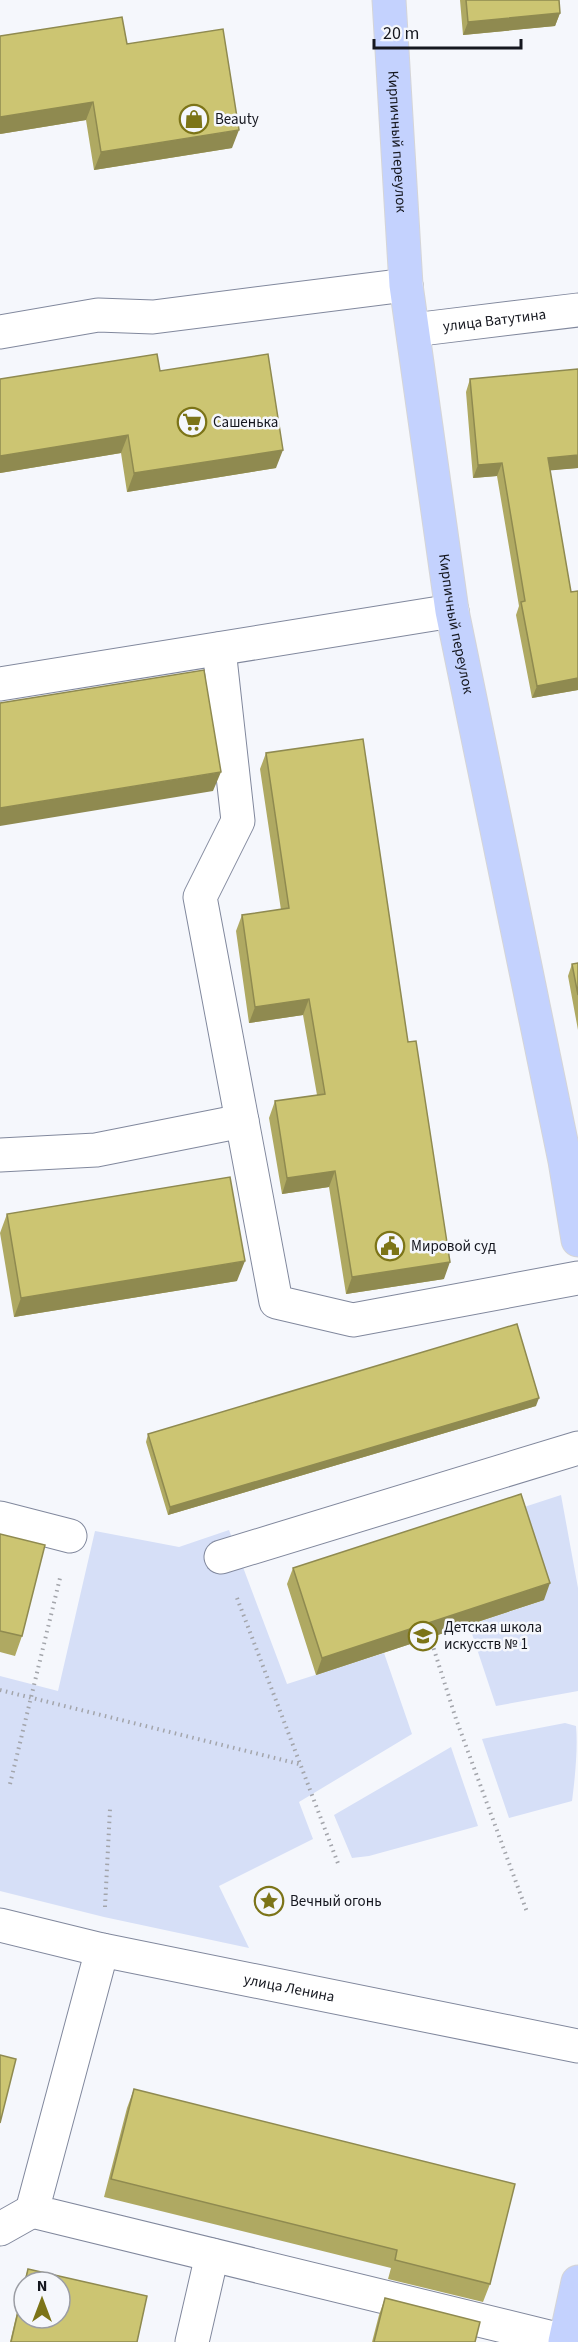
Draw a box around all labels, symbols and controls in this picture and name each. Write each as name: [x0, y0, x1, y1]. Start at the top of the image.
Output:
scale bar: [374, 12, 521, 50]
text: 20 m: [383, 21, 419, 46]
street label: Кирпичный переулок: [383, 70, 412, 214]
shop icon: Beauty: [178, 103, 210, 135]
place label: Beauty: [215, 109, 259, 130]
street label: улица Ватутина: [442, 303, 547, 337]
supermarket icon: Сашенька: [176, 406, 208, 438]
place label: Сашенька: [213, 412, 278, 433]
street label: Кирпичный переулок: [434, 552, 479, 696]
public building icon: Мировой суд: [374, 1230, 406, 1262]
place label: Мировой суд: [411, 1236, 496, 1257]
place label: Детская школа искусств № 1: [444, 1617, 542, 1655]
school or university icon: Детская школа искусств № 1: [407, 1620, 439, 1652]
place icon: Вечный огонь: [253, 1885, 285, 1917]
place label: Вечный огонь: [290, 1891, 382, 1912]
street label: улица Ленина: [242, 1968, 336, 2007]
north arrow: [12, 2270, 72, 2330]
text: N: [37, 2275, 47, 2297]

